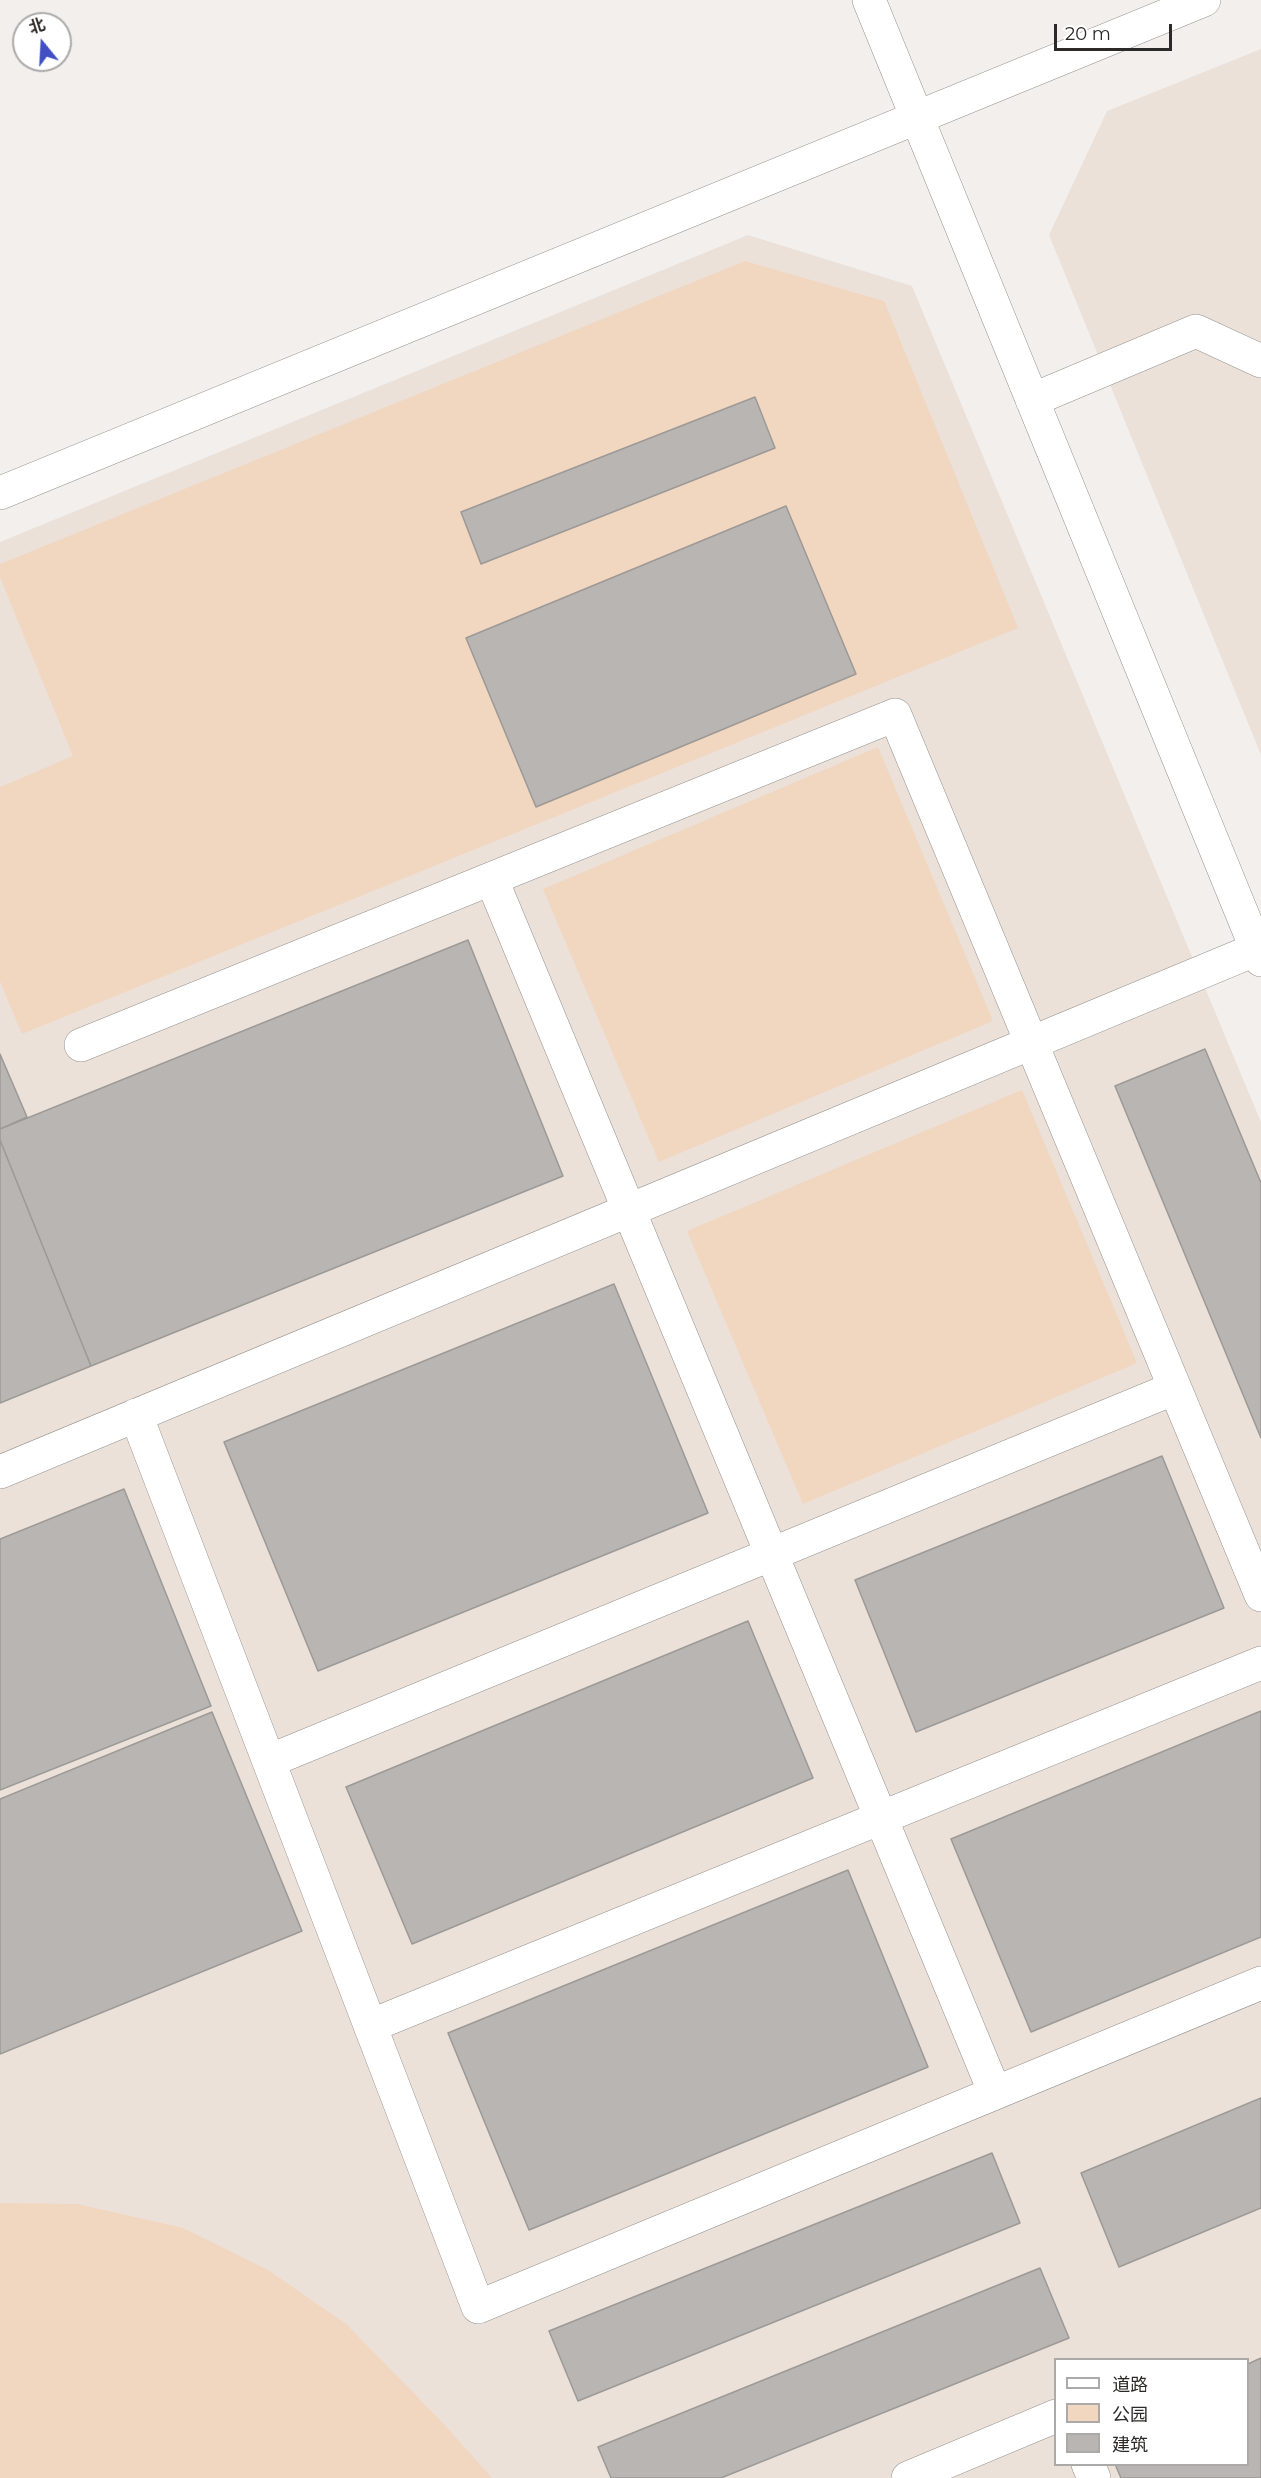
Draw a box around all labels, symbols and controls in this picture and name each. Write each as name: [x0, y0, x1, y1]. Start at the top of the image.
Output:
north arrow: [12, 12, 72, 72]
scale bar: [1057, 12, 1176, 50]
text: 北: [26, 15, 47, 38]
text: 20 m: [1065, 23, 1111, 45]
legend: [1054, 2358, 1249, 2466]
text: 道路: [1112, 2374, 1148, 2396]
text: 公园: [1112, 2404, 1148, 2426]
text: 建筑: [1112, 2434, 1148, 2456]

